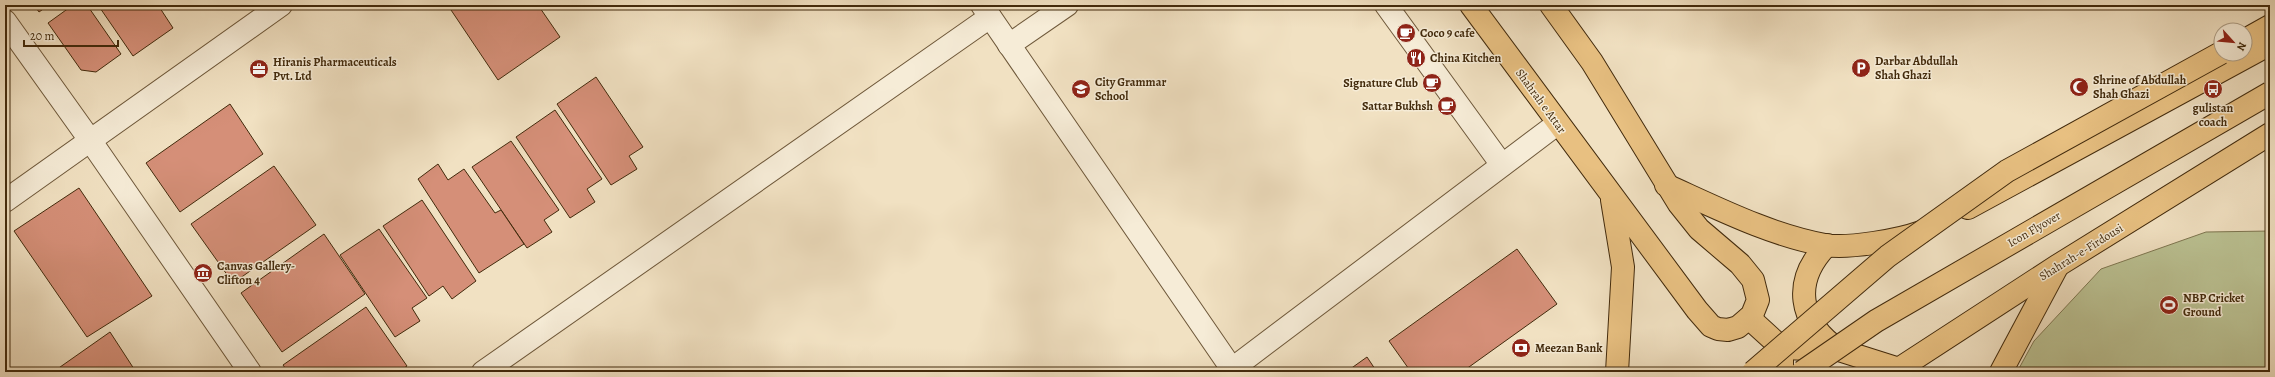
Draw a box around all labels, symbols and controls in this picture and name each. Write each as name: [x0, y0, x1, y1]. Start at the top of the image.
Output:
scale bar: [24, 22, 118, 48]
cafe icon: Coco 9 cafe: [1395, 22, 1417, 44]
north arrow: [2213, 22, 2253, 62]
place label: Coco 9 cafe: [1420, 25, 1475, 41]
text: 20 m: [30, 28, 54, 44]
text: N: [2233, 39, 2250, 53]
restaurant icon: China Kitchen: [1405, 47, 1427, 69]
place label: China Kitchen: [1430, 50, 1502, 66]
place label: Darbar Abdullah Shah Ghazi: [1875, 53, 1959, 83]
place label: Hiranis Pharmaceuticals Pvt. Ltd: [273, 54, 397, 84]
parking icon: Darbar Abdullah Shah Ghazi: [1850, 57, 1872, 79]
office icon: Hiranis Pharmaceuticals Pvt. Ltd: [248, 58, 270, 80]
street label: Shahrah e Attar: [1512, 65, 1570, 137]
cafe icon: Signature Club: [1421, 72, 1443, 94]
place label: Shrine of Abdullah Shah Ghazi: [2093, 72, 2187, 102]
place label: City Grammar School: [1095, 74, 1166, 104]
place label: Signature Club: [1343, 75, 1418, 91]
mosque icon: Shrine of Abdullah Shah Ghazi: [2068, 76, 2090, 98]
school or university icon: City Grammar School: [1070, 78, 1092, 100]
bus stop icon: gulistan coach: [2202, 78, 2224, 100]
cafe icon: Sattar Bukhsh: [1436, 95, 1458, 117]
place label: Sattar Bukhsh: [1362, 98, 1433, 114]
place label: gulistan coach: [2193, 100, 2234, 130]
street label: Icon Flyover: [2004, 207, 2064, 251]
street label: Shahrah-e-Firdousi: [2036, 220, 2126, 284]
place label: Canvas Gallery- Clifton 4: [217, 258, 295, 288]
museum icon: Canvas Gallery- Clifton 4: [192, 262, 214, 284]
place label: NBP Cricket Ground: [2183, 290, 2245, 320]
sports icon: NBP Cricket Ground: [2158, 294, 2180, 316]
bank icon: Meezan Bank: [1510, 337, 1532, 359]
place label: Meezan Bank: [1535, 340, 1603, 356]

